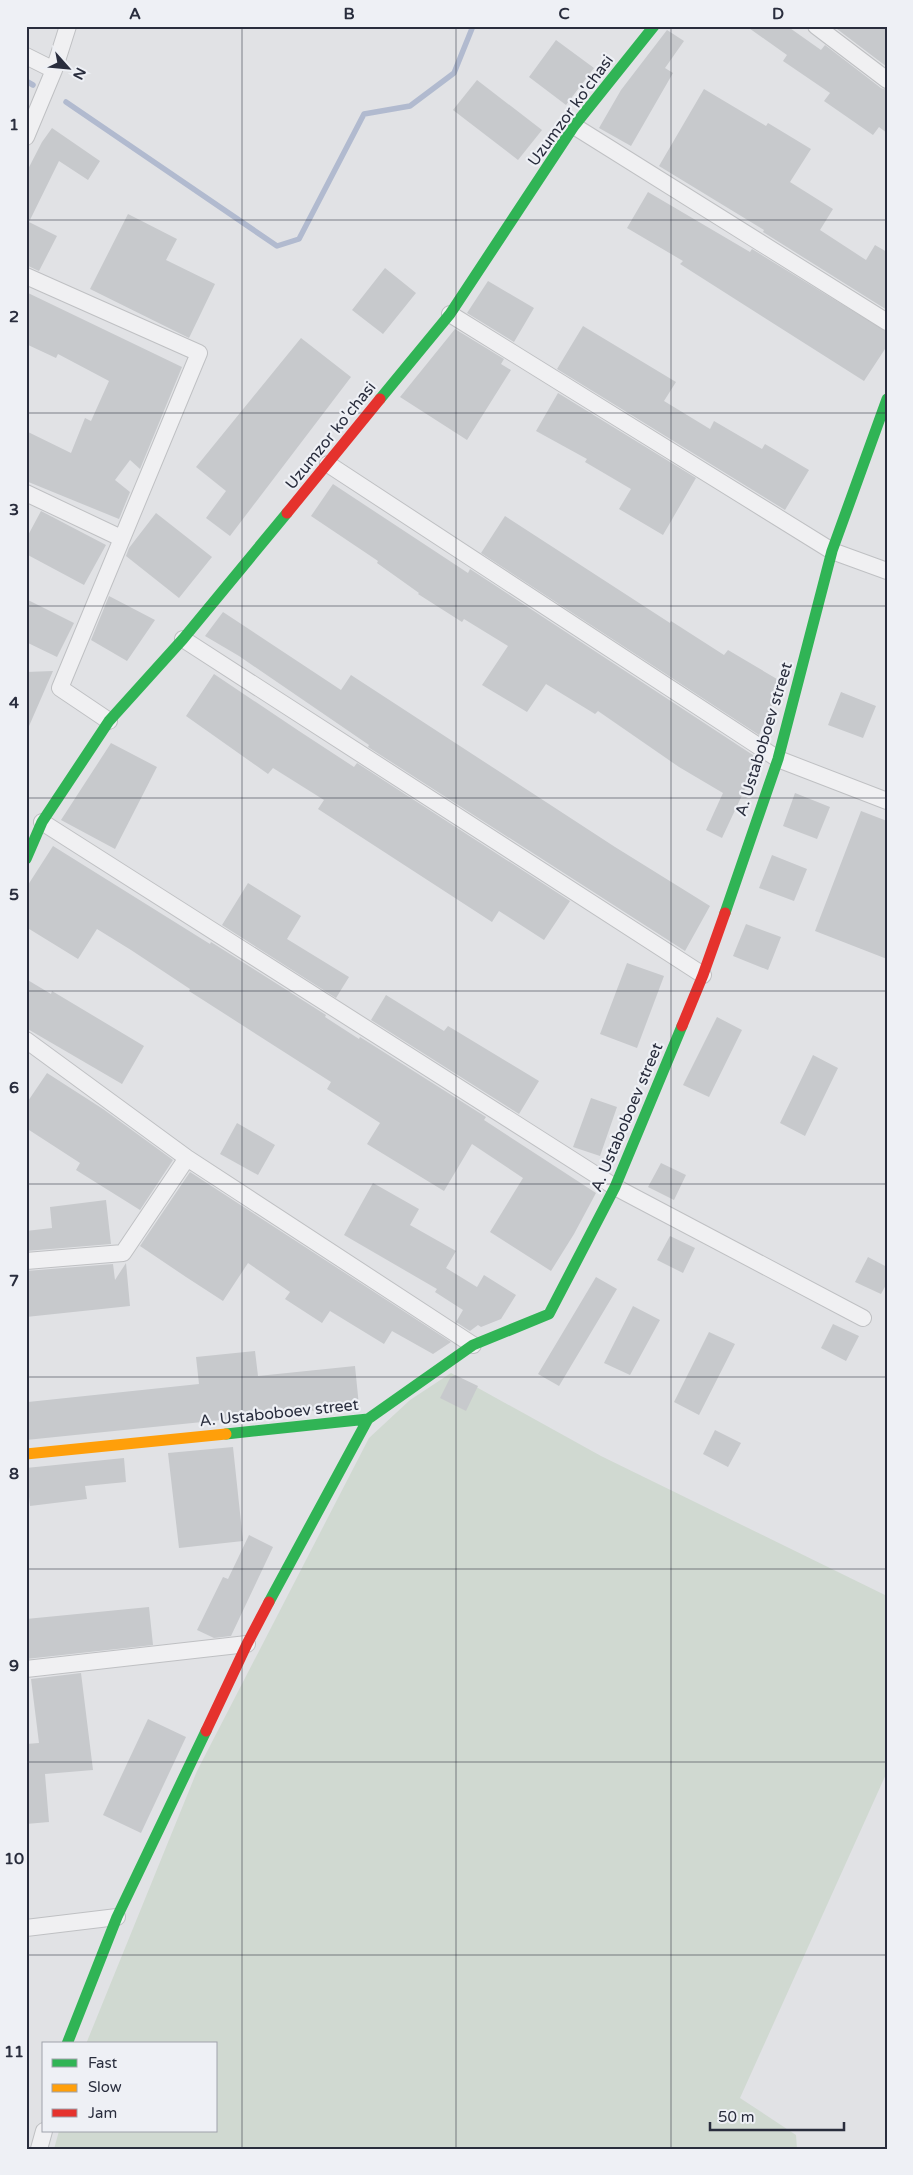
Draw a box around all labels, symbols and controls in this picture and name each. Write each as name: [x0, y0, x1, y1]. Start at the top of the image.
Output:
text: A: [129, 4, 141, 24]
text: B: [343, 4, 355, 24]
text: C: [558, 4, 570, 24]
text: D: [772, 4, 784, 24]
north arrow: [42, 42, 92, 92]
street label: Uzumzor ko'chasi: [524, 51, 618, 170]
text: N: [69, 65, 89, 83]
text: 1: [9, 115, 19, 135]
text: 2: [9, 307, 19, 327]
street label: Uzumzor ko'chasi: [281, 378, 380, 494]
text: 3: [9, 500, 19, 520]
street label: A. Ustaboboev street: [731, 660, 797, 819]
text: 4: [9, 693, 19, 713]
text: 5: [9, 885, 19, 905]
street label: A. Ustaboboev street: [586, 1040, 667, 1195]
text: 6: [9, 1078, 19, 1098]
text: 7: [9, 1271, 19, 1291]
street label: A. Ustaboboev street: [199, 1395, 360, 1431]
text: 8: [9, 1464, 19, 1484]
text: 9: [9, 1656, 19, 1676]
text: 10: [4, 1849, 24, 1869]
text: 11: [4, 2042, 24, 2062]
legend: [42, 2042, 218, 2132]
text: Fast: [88, 2054, 118, 2072]
text: Slow: [88, 2078, 122, 2096]
scale bar: [710, 2100, 844, 2132]
text: Jam: [88, 2104, 117, 2122]
text: 50 m: [718, 2108, 755, 2126]

